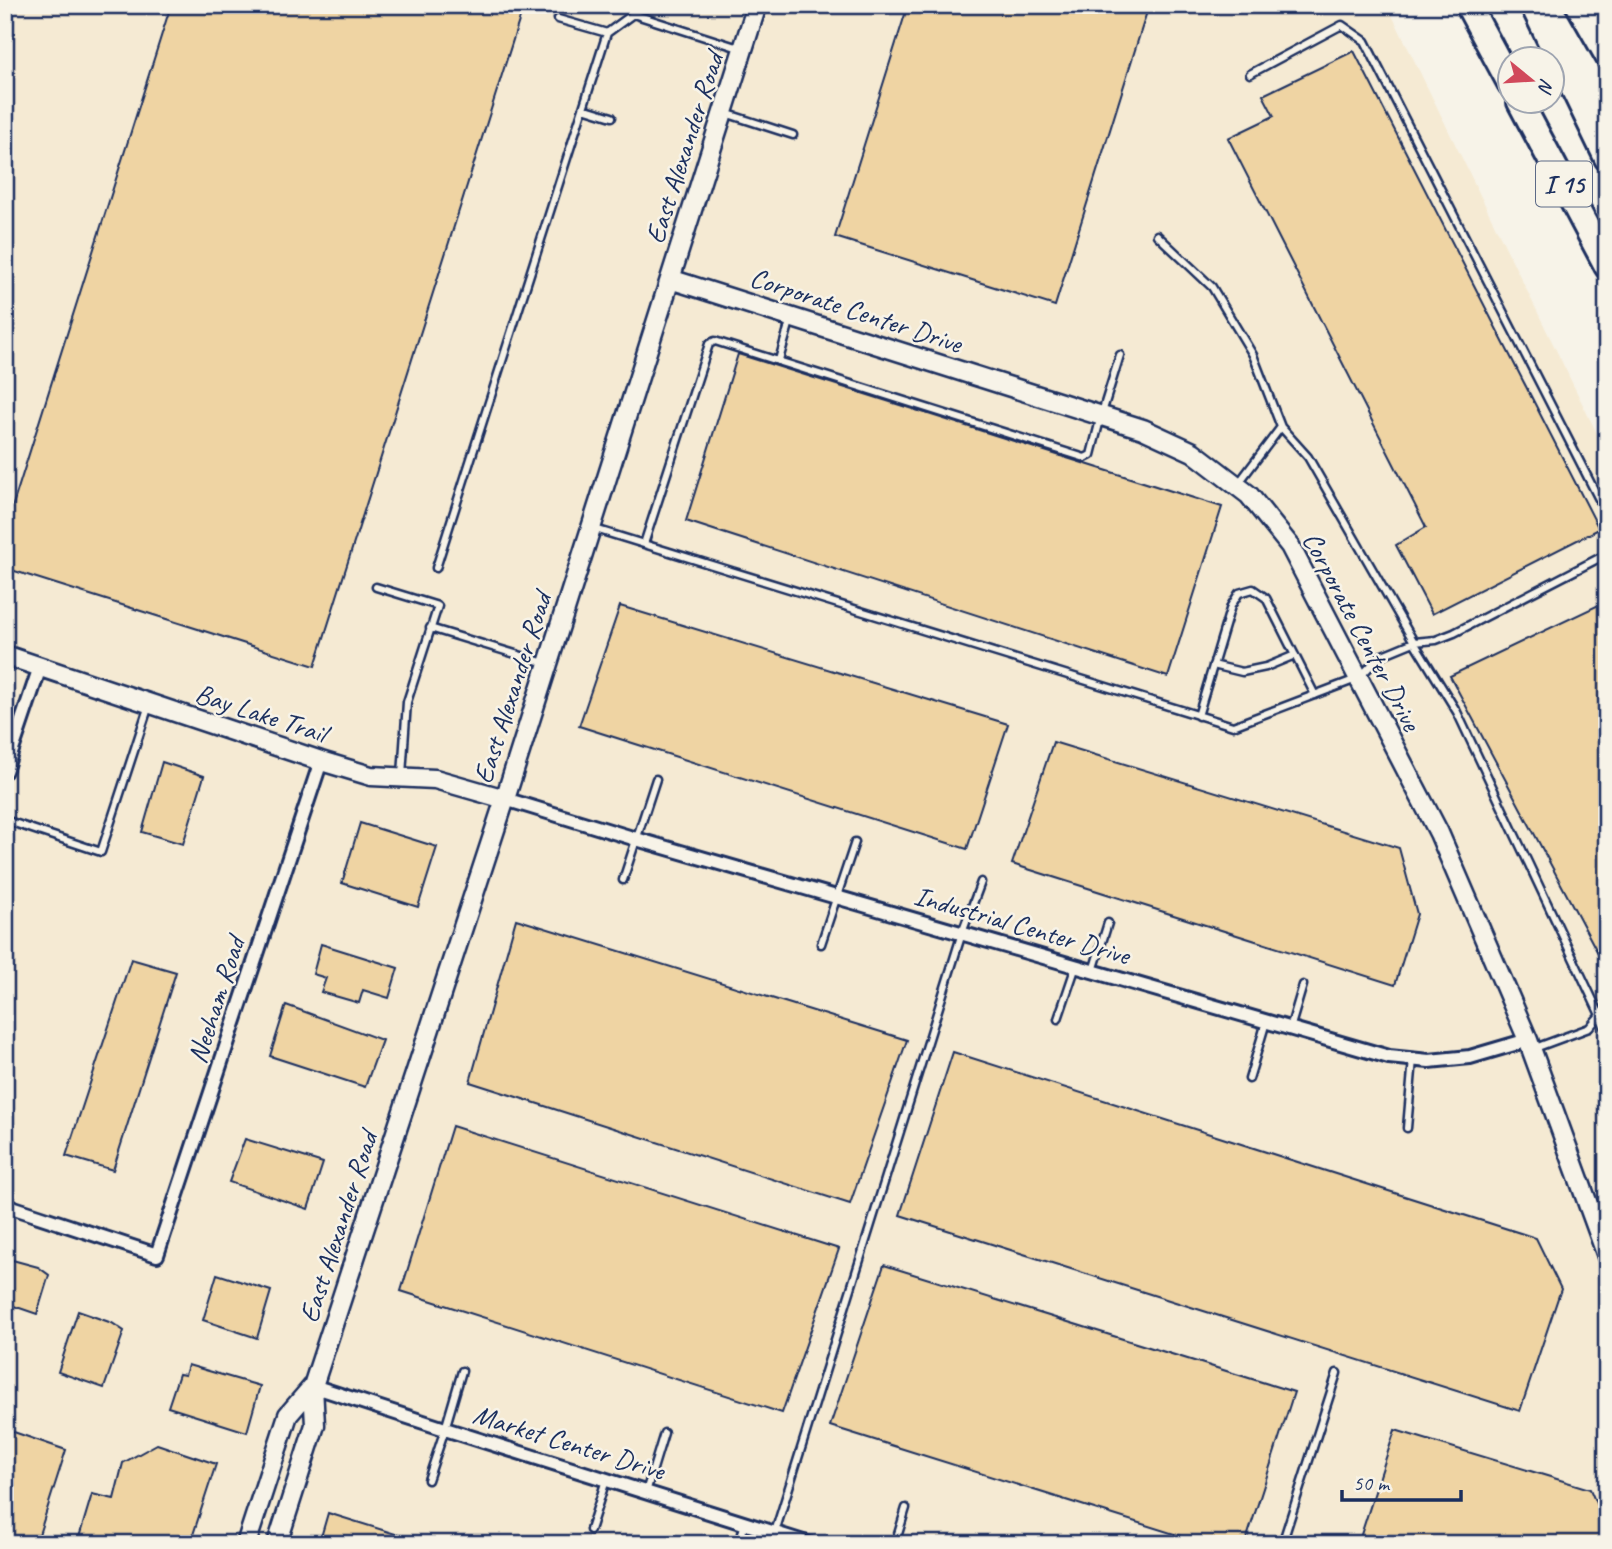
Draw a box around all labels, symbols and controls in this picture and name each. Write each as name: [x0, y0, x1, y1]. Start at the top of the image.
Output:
street label: East Alexander Road: [637, 44, 733, 248]
north arrow: [1496, 46, 1566, 116]
text: N: [1532, 76, 1559, 97]
road number: I 15: [1536, 162, 1592, 206]
street label: Corporate Center Drive: [746, 259, 968, 361]
street label: Corporate Center Drive: [1295, 525, 1430, 738]
street label: East Alexander Road: [465, 584, 561, 788]
street label: Bay Lake Trail: [191, 675, 336, 752]
street label: Industrial Center Drive: [910, 878, 1135, 973]
street label: Neeham Road: [179, 929, 254, 1067]
street label: East Alexander Road: [291, 1123, 387, 1327]
street label: Market Center Drive: [469, 1396, 671, 1488]
scale bar: [1342, 1458, 1462, 1502]
text: 50 m: [1353, 1470, 1391, 1496]

